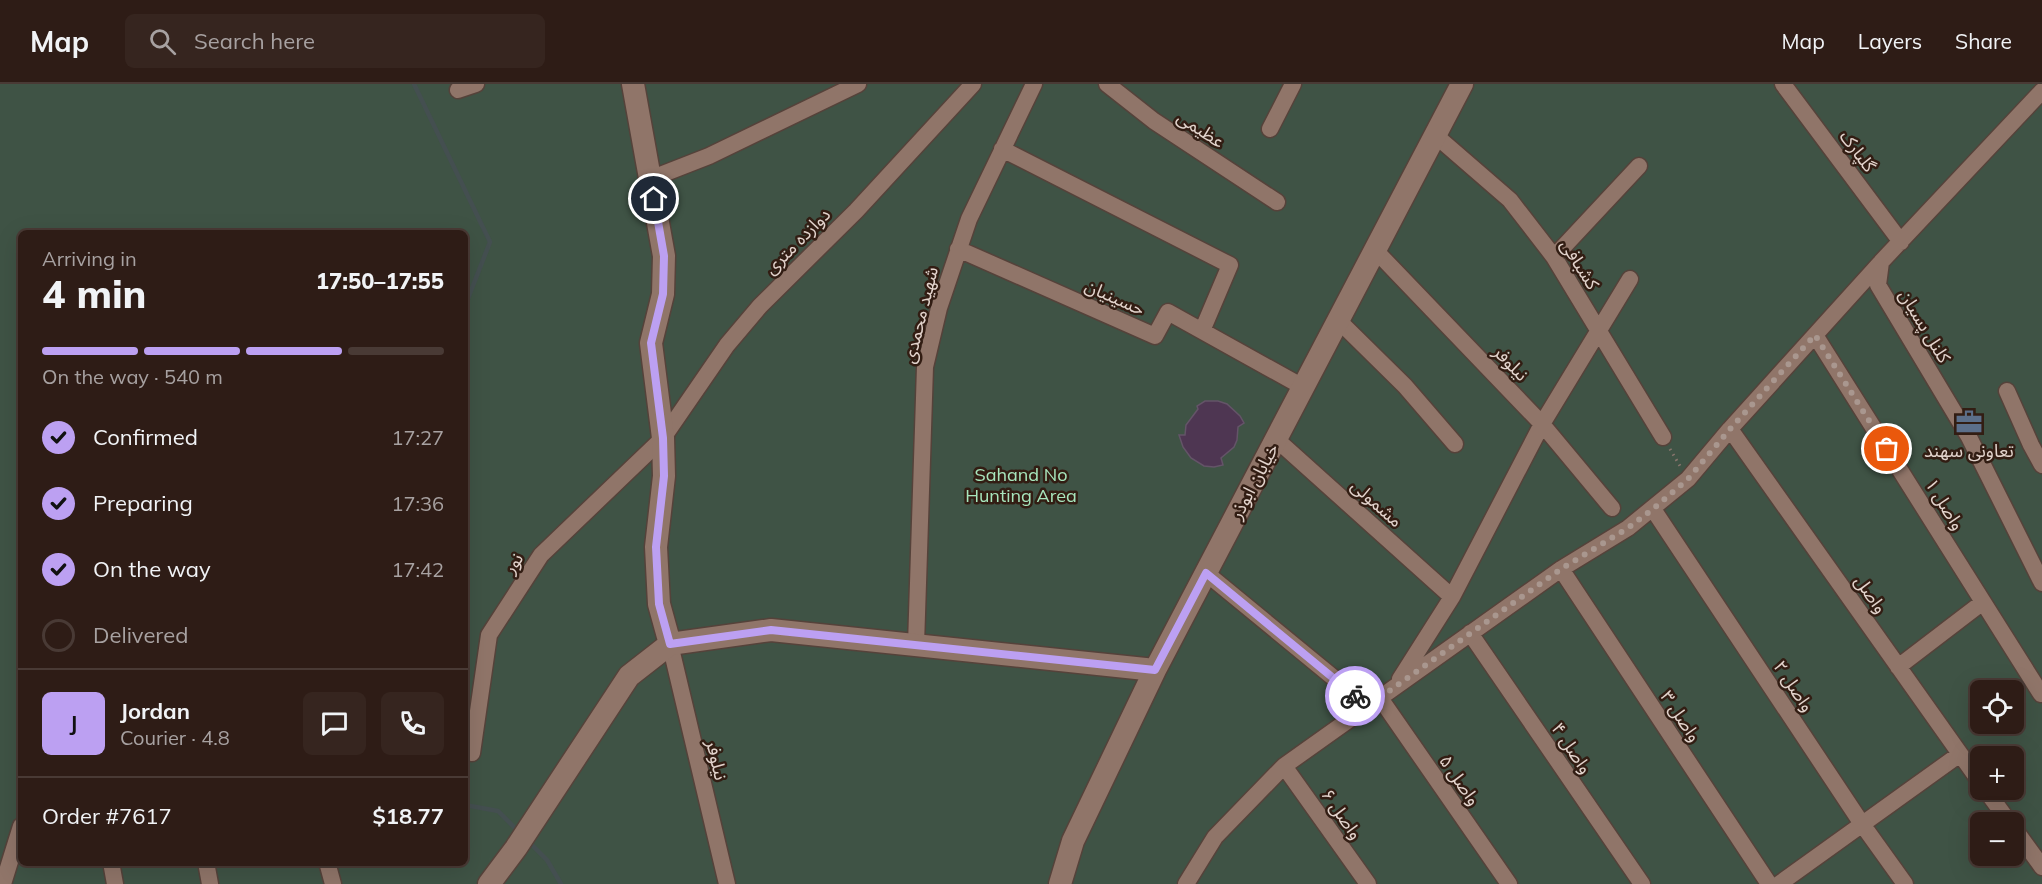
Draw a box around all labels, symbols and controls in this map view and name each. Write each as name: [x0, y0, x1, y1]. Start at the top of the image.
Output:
search box: [125, 14, 545, 68]
text: Map: [30, 24, 89, 59]
icon: search: [146, 25, 179, 58]
text: Search here: [194, 27, 315, 55]
text: Map: [1782, 28, 1825, 54]
text: Layers: [1858, 28, 1922, 54]
text: Share: [1955, 28, 2012, 54]
street label: عظیمی: [1173, 105, 1229, 153]
street label: گلپارک: [1835, 126, 1882, 177]
pin: [628, 173, 679, 224]
icon: home: [637, 182, 670, 215]
street label: دوازده متری: [759, 203, 835, 279]
street label: کشبافی: [1556, 234, 1605, 294]
text: Arriving in: [42, 246, 137, 271]
street label: شهید محمدی: [897, 264, 943, 366]
text: 17:50–17:55: [316, 267, 444, 295]
text: 4 min: [42, 269, 147, 318]
street label: حسینیان: [1082, 274, 1148, 320]
street label: کلنل پسیان: [1894, 285, 1956, 368]
street label: نیلوفر: [1488, 340, 1533, 386]
text: On the way · 540 m: [42, 364, 223, 389]
office icon: تعاونی سهند: [1954, 407, 1984, 437]
icon: check: [42, 421, 75, 454]
text: Confirmed: [93, 423, 198, 451]
pin: [1861, 423, 1912, 474]
text: 17:27: [391, 425, 444, 450]
icon: bag: [1870, 432, 1903, 465]
street label: خیابان ابوذر: [1224, 439, 1284, 524]
place label: تعاونی سهند: [1924, 439, 2014, 462]
park label: Sahand No Hunting Area: [965, 463, 1077, 507]
street label: مشمولی: [1346, 474, 1408, 532]
street label: واصل ۱: [1920, 474, 1970, 534]
icon: check: [42, 487, 75, 520]
text: Preparing: [93, 489, 193, 517]
text: 17:36: [391, 491, 444, 516]
street label: نور: [497, 548, 528, 578]
icon: check: [42, 553, 75, 586]
text: On the way: [93, 555, 211, 583]
text: 17:42: [391, 557, 444, 582]
street label: واصل: [1850, 570, 1892, 618]
text: Delivered: [93, 621, 188, 649]
street label: واصل ۲: [1769, 656, 1819, 716]
courier: [1325, 666, 1385, 726]
icon: bike: [1339, 680, 1372, 713]
map controls: [1970, 680, 2024, 866]
button: locate: [1970, 680, 2024, 734]
street label: واصل ۳: [1656, 686, 1706, 746]
button: chat: [303, 692, 366, 755]
button: phone: [381, 692, 444, 755]
text: Jordan: [120, 697, 190, 725]
text: J: [70, 709, 77, 737]
street label: واصل ۴: [1547, 718, 1597, 778]
text: Courier · 4.8: [120, 725, 230, 750]
street label: نیلوفر: [701, 737, 733, 782]
button: +: [1970, 746, 2024, 800]
street label: واصل ۵: [1434, 750, 1486, 810]
street label: واصل ۶: [1316, 784, 1368, 844]
text: Order #7617: [42, 802, 172, 830]
text: $18.77: [373, 802, 444, 830]
button: −: [1970, 812, 2024, 866]

